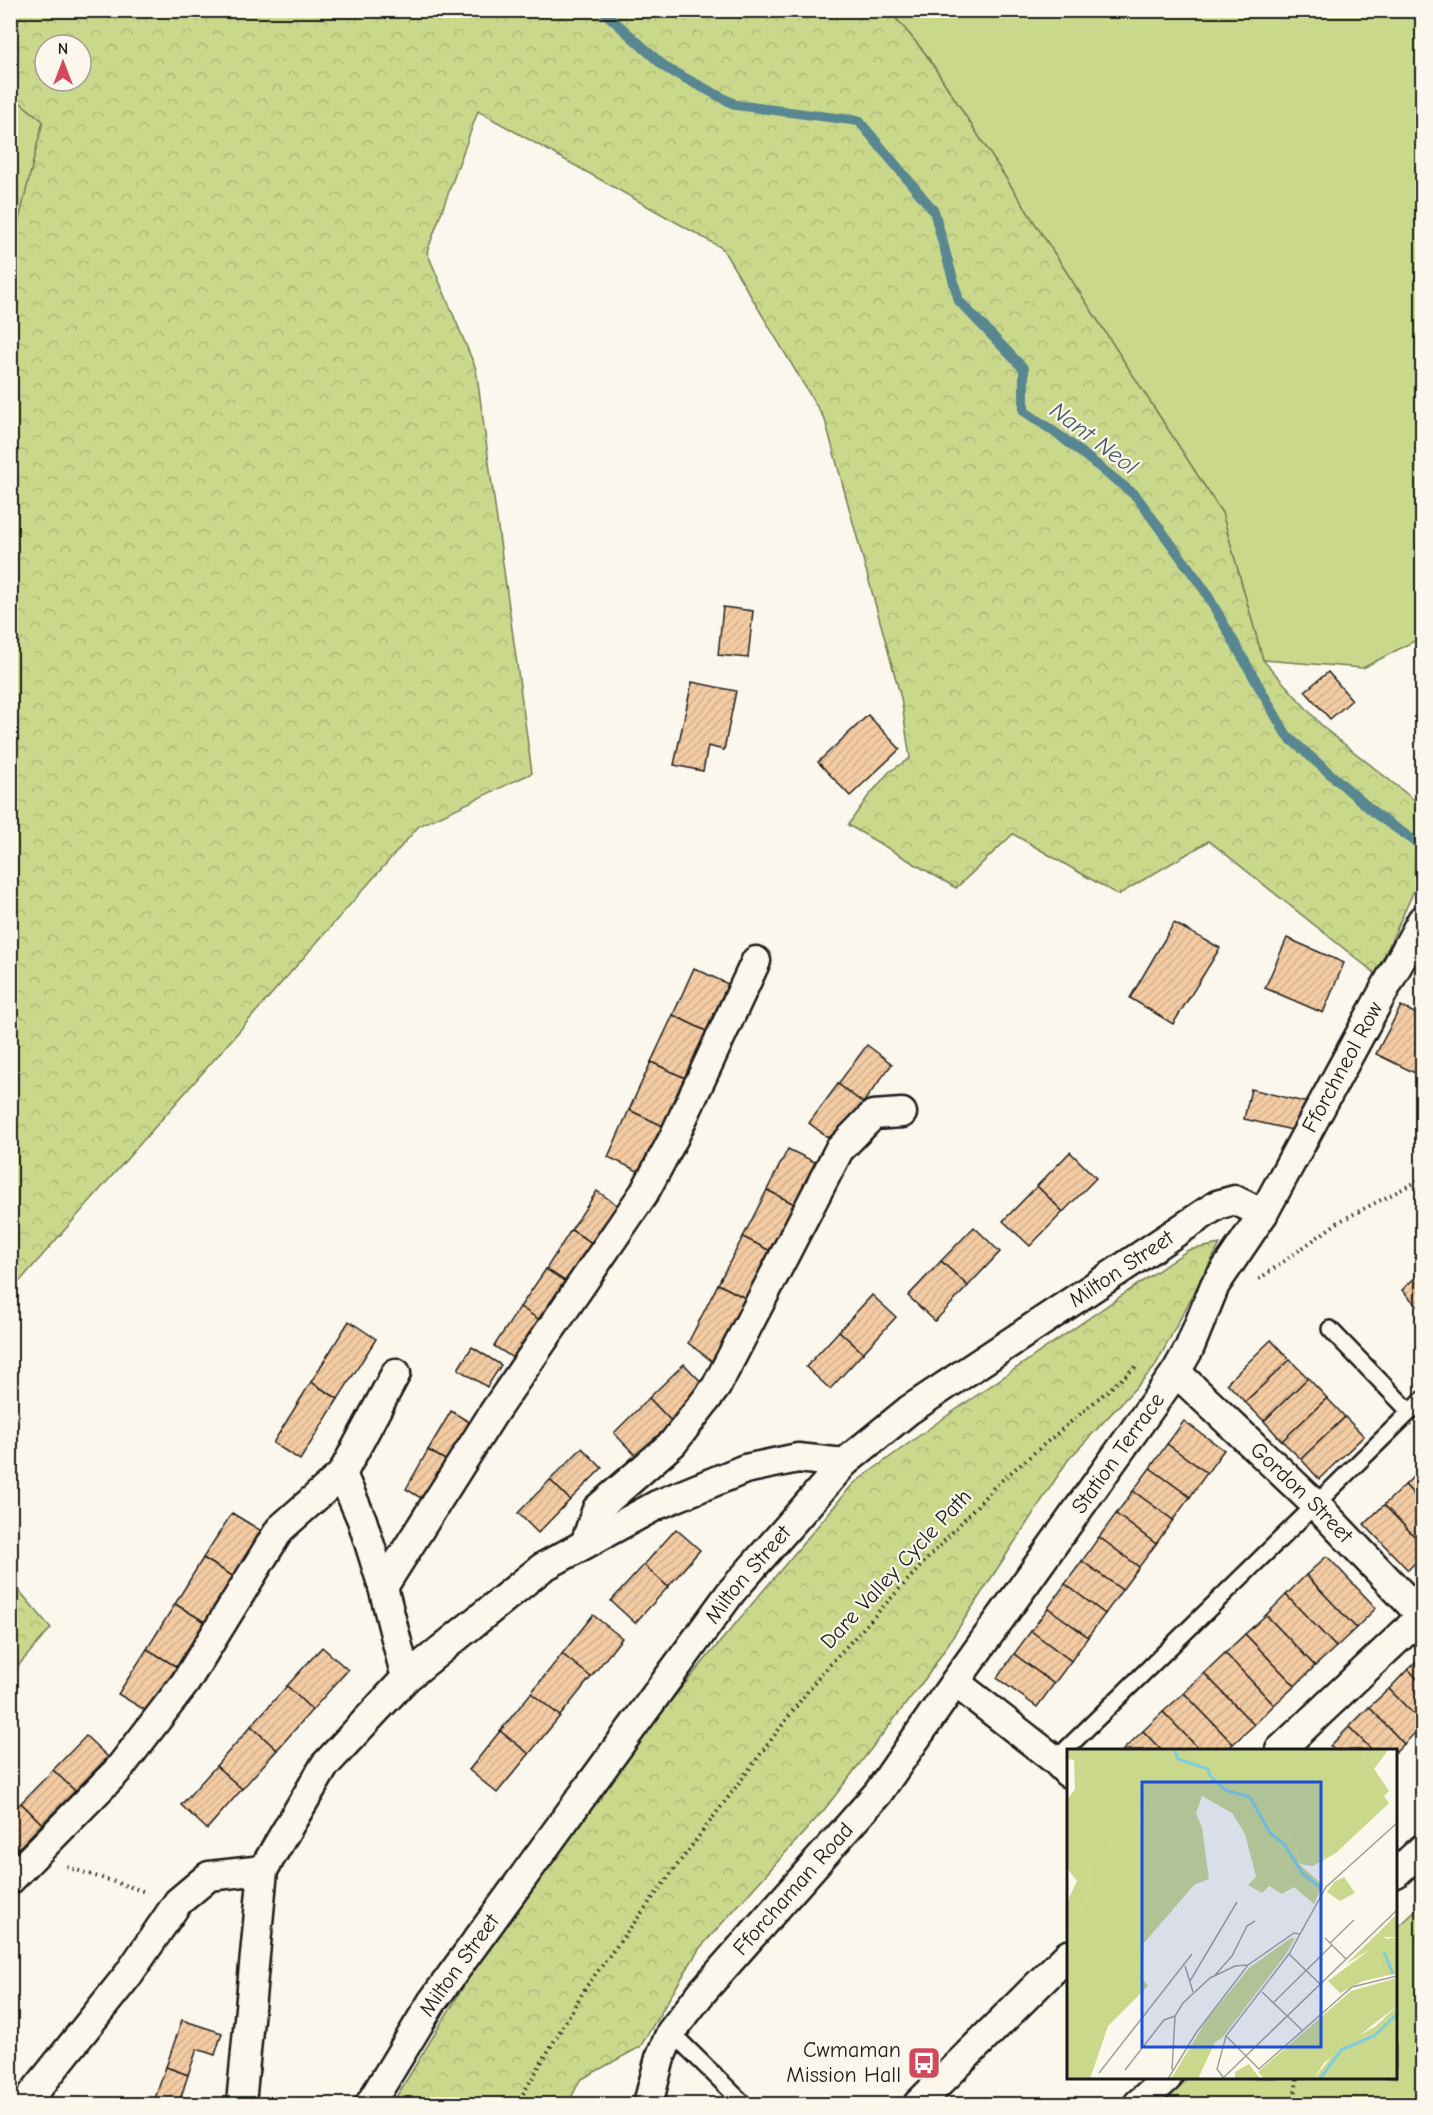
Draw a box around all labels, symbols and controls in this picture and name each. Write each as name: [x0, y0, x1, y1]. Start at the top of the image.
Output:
north arrow: [33, 33, 93, 93]
text: N: [58, 40, 68, 58]
water label: Nant Neol: [1045, 396, 1144, 481]
street label: Fforchneol Row: [1296, 997, 1388, 1137]
street label: Milton Street: [1064, 1224, 1179, 1313]
street label: Station Terrace: [1066, 1388, 1170, 1519]
street label: Gordon Street: [1245, 1436, 1359, 1549]
street label: Dare Valley Cycle Path: [815, 1484, 977, 1654]
street label: Milton Street: [699, 1519, 797, 1629]
inset map: [1067, 1749, 1397, 2079]
street label: Fforchaman Road: [728, 1817, 859, 1961]
street label: Milton Street: [413, 1908, 505, 2021]
place label: Cwmaman Mission Hall: [786, 2037, 901, 2088]
bus stop icon: Cwmaman Mission Hall: [906, 2045, 942, 2081]

